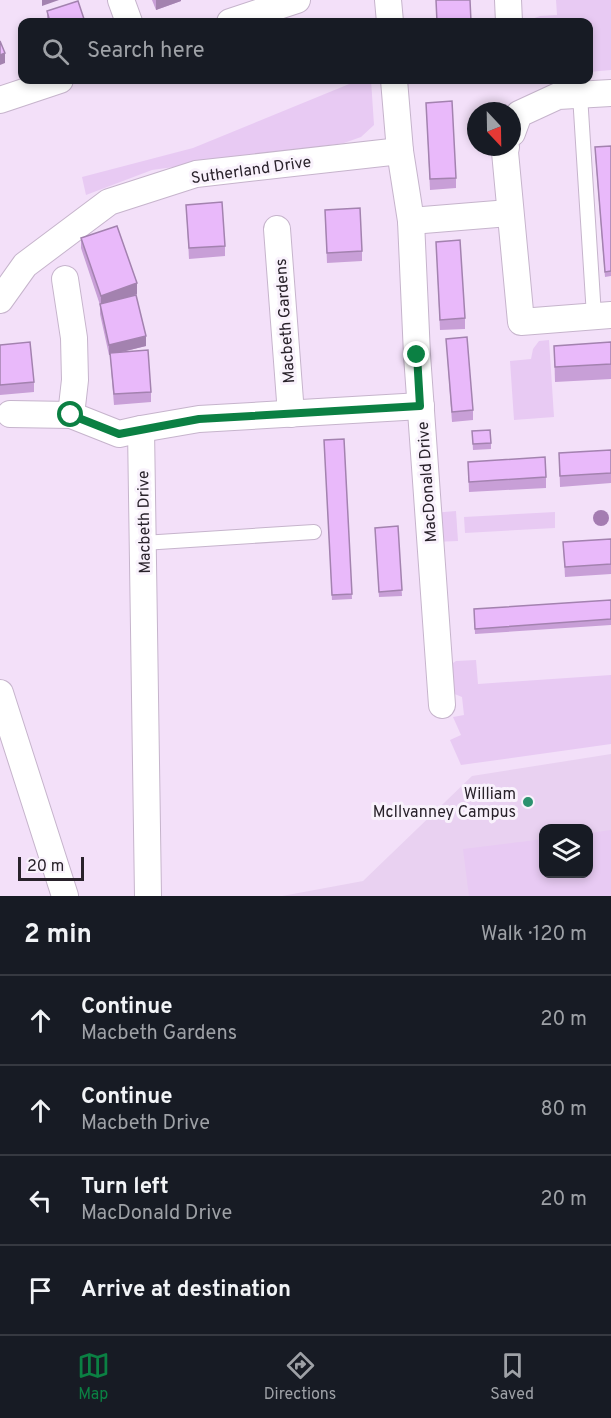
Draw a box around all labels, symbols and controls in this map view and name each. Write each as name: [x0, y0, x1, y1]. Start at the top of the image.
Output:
search box: [18, 18, 593, 84]
icon: search: [39, 35, 72, 68]
text: Search here: [87, 38, 205, 65]
north arrow: [467, 102, 521, 156]
street label: Sutherland Drive: [190, 153, 313, 189]
street label: Macbeth Gardens: [272, 258, 300, 384]
route end: [403, 341, 429, 367]
route start: [57, 401, 83, 427]
street label: MacDonald Drive: [414, 421, 442, 543]
street label: Macbeth Drive: [134, 470, 156, 574]
place label: William McIlvanney Campus: [373, 785, 516, 823]
marker: William McIlvanney Campus: [521, 795, 535, 809]
map controls: [539, 824, 593, 878]
button: layers: [539, 824, 593, 878]
scale bar: [18, 854, 84, 882]
text: 20 m: [27, 857, 64, 877]
text: 2 min: [24, 919, 92, 952]
text: Walk · 120 m: [481, 922, 587, 948]
text: Continue: [81, 994, 172, 1021]
icon: ahead: [24, 1004, 57, 1037]
text: 20 m: [540, 1007, 587, 1033]
text: Macbeth Gardens: [81, 1021, 237, 1047]
text: Continue: [81, 1084, 172, 1111]
icon: ahead: [24, 1094, 57, 1127]
text: 80 m: [541, 1097, 587, 1123]
text: Macbeth Drive: [81, 1111, 210, 1137]
text: Turn left: [81, 1174, 169, 1201]
icon: left: [24, 1184, 57, 1217]
text: 20 m: [540, 1187, 587, 1213]
text: MacDonald Drive: [81, 1201, 232, 1227]
icon: arrive: [24, 1274, 57, 1307]
text: Arrive at destination: [81, 1277, 291, 1304]
tab: Map: [77, 1349, 110, 1405]
tab: Directions: [264, 1349, 336, 1405]
tab: Saved: [490, 1349, 534, 1405]

